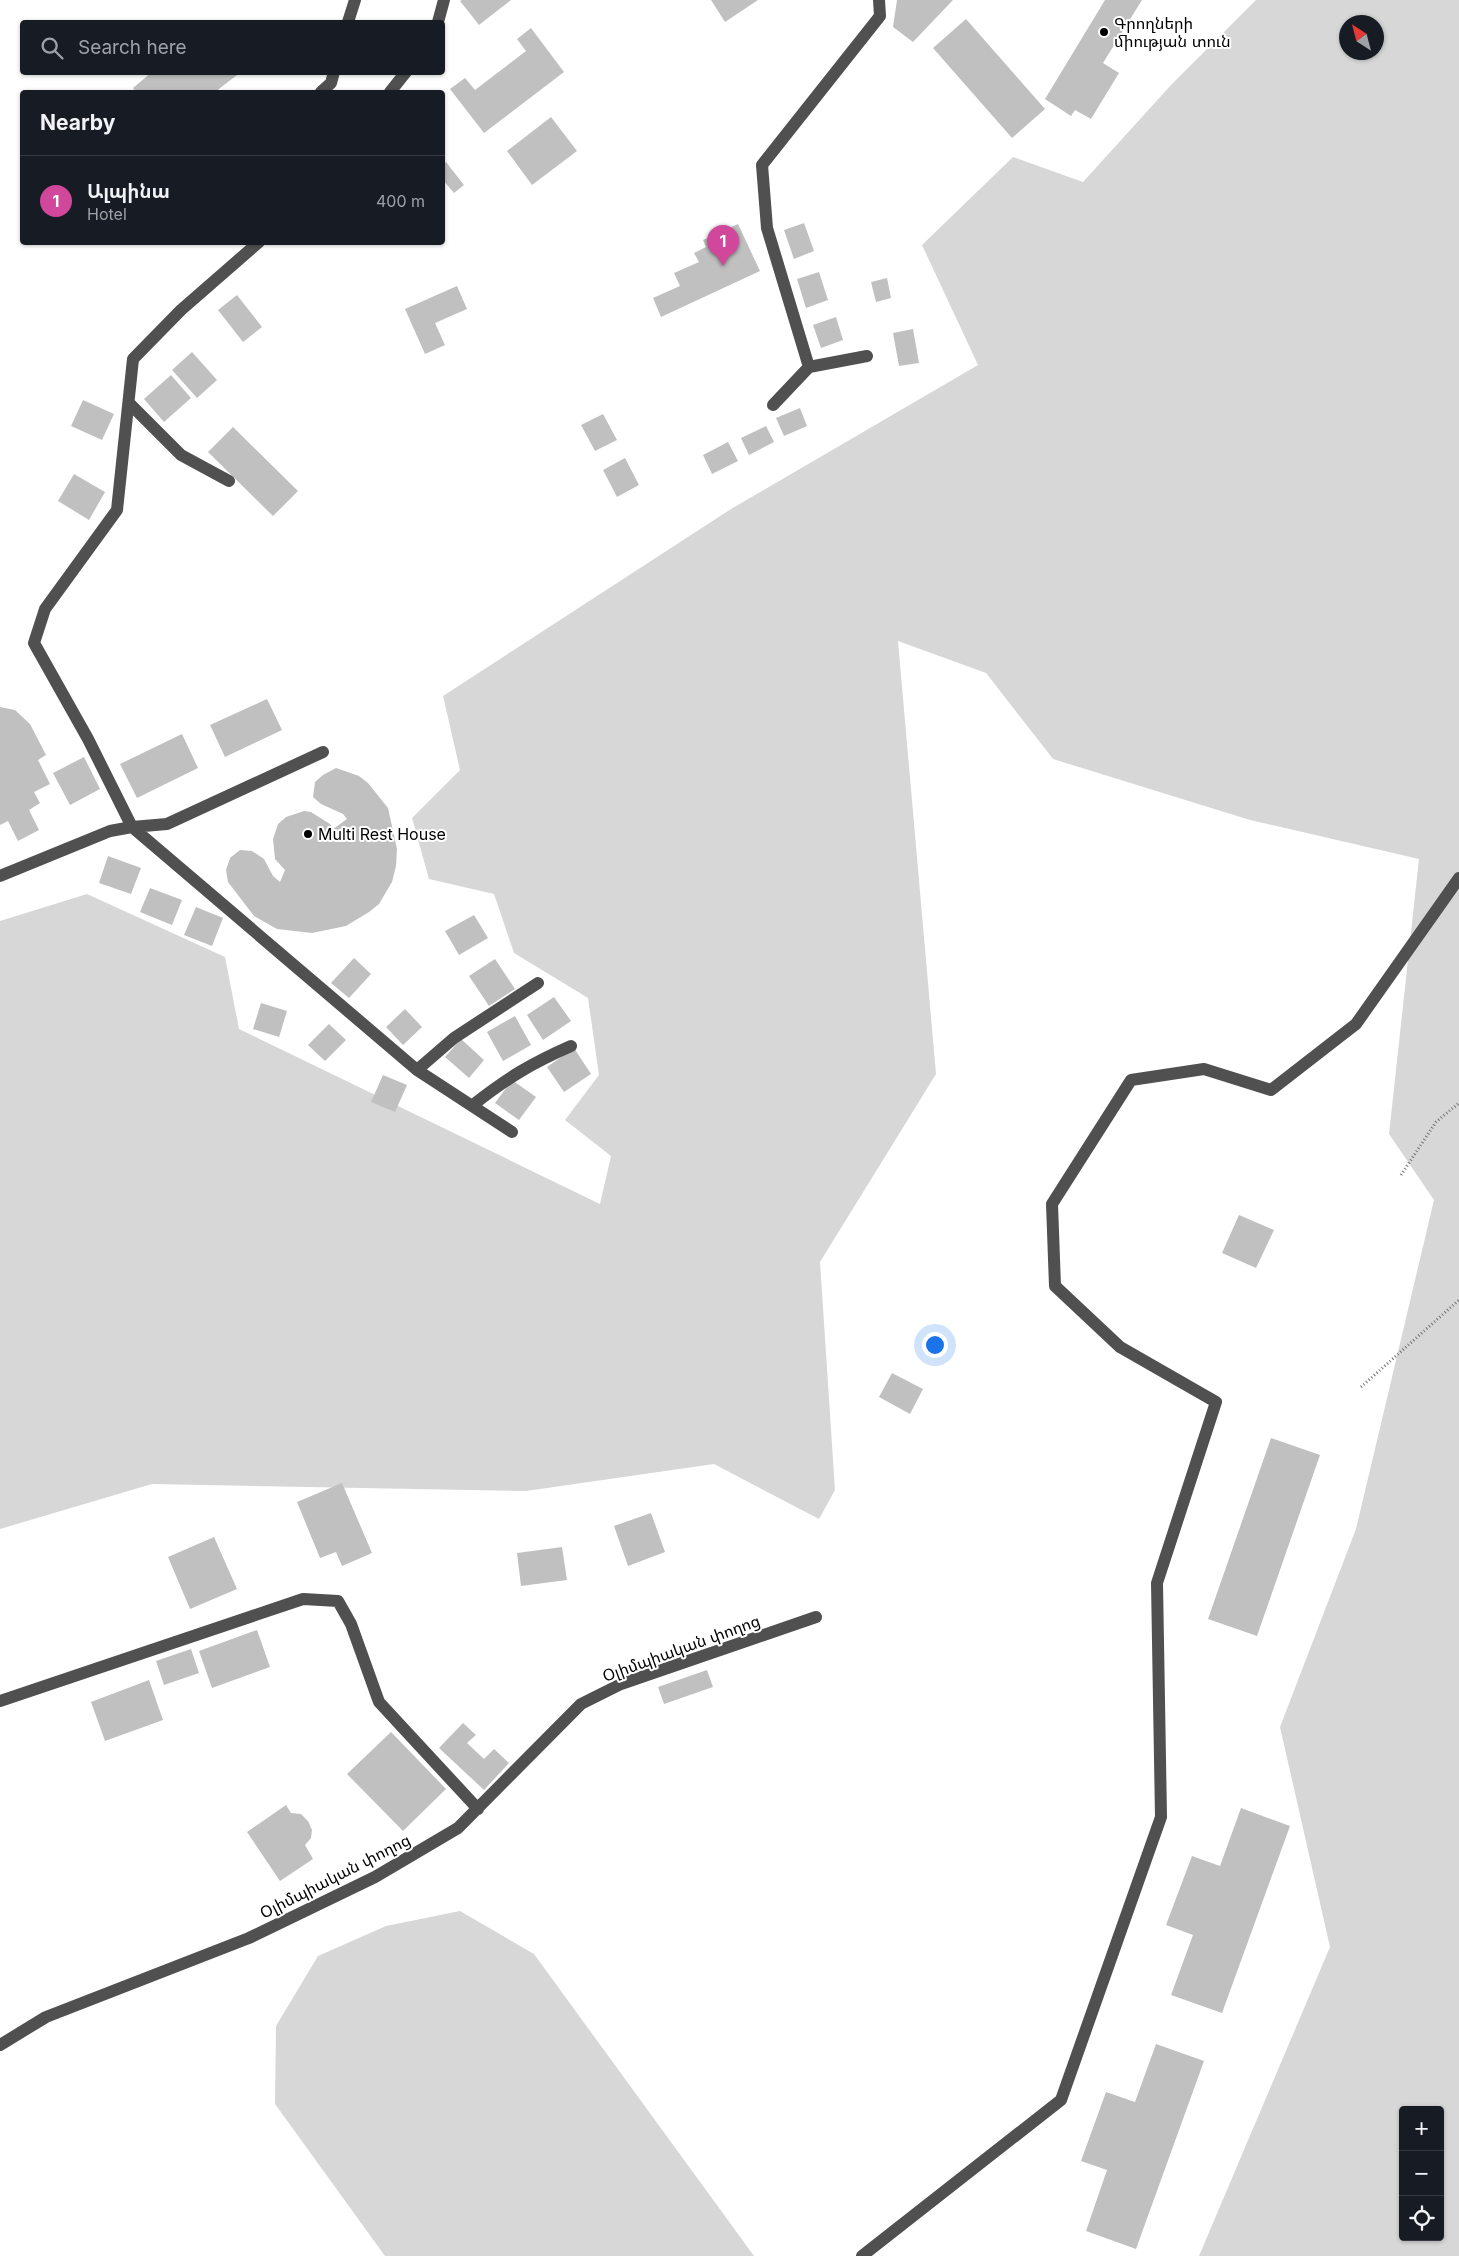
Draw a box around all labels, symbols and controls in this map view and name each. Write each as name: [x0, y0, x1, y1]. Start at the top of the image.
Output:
place label: Գրողների միության տուն: [1114, 13, 1231, 51]
north arrow: [1339, 15, 1384, 60]
search box: [20, 20, 445, 75]
marker: Գրողների միության տուն: [1098, 26, 1110, 38]
icon: search: [38, 34, 66, 62]
text: Search here: [78, 36, 187, 59]
text: Nearby: [40, 110, 115, 135]
text: Ալպինա: [87, 180, 170, 203]
text: 1: [53, 191, 59, 211]
text: 400 m: [376, 191, 425, 211]
text: Hotel: [87, 204, 127, 224]
pin: 1: [707, 225, 739, 266]
place label: Multi Rest House: [318, 824, 446, 844]
marker: Multi Rest House: [302, 828, 314, 840]
your location: [922, 1332, 948, 1358]
street label: Օլիմպիական փողոց: [599, 1610, 763, 1686]
street label: Օլիմպիական փողոց: [256, 1829, 414, 1923]
map controls: [1399, 2106, 1444, 2241]
button: +: [1399, 2106, 1444, 2151]
button: −: [1399, 2151, 1444, 2196]
button: locate: [1399, 2196, 1444, 2241]

